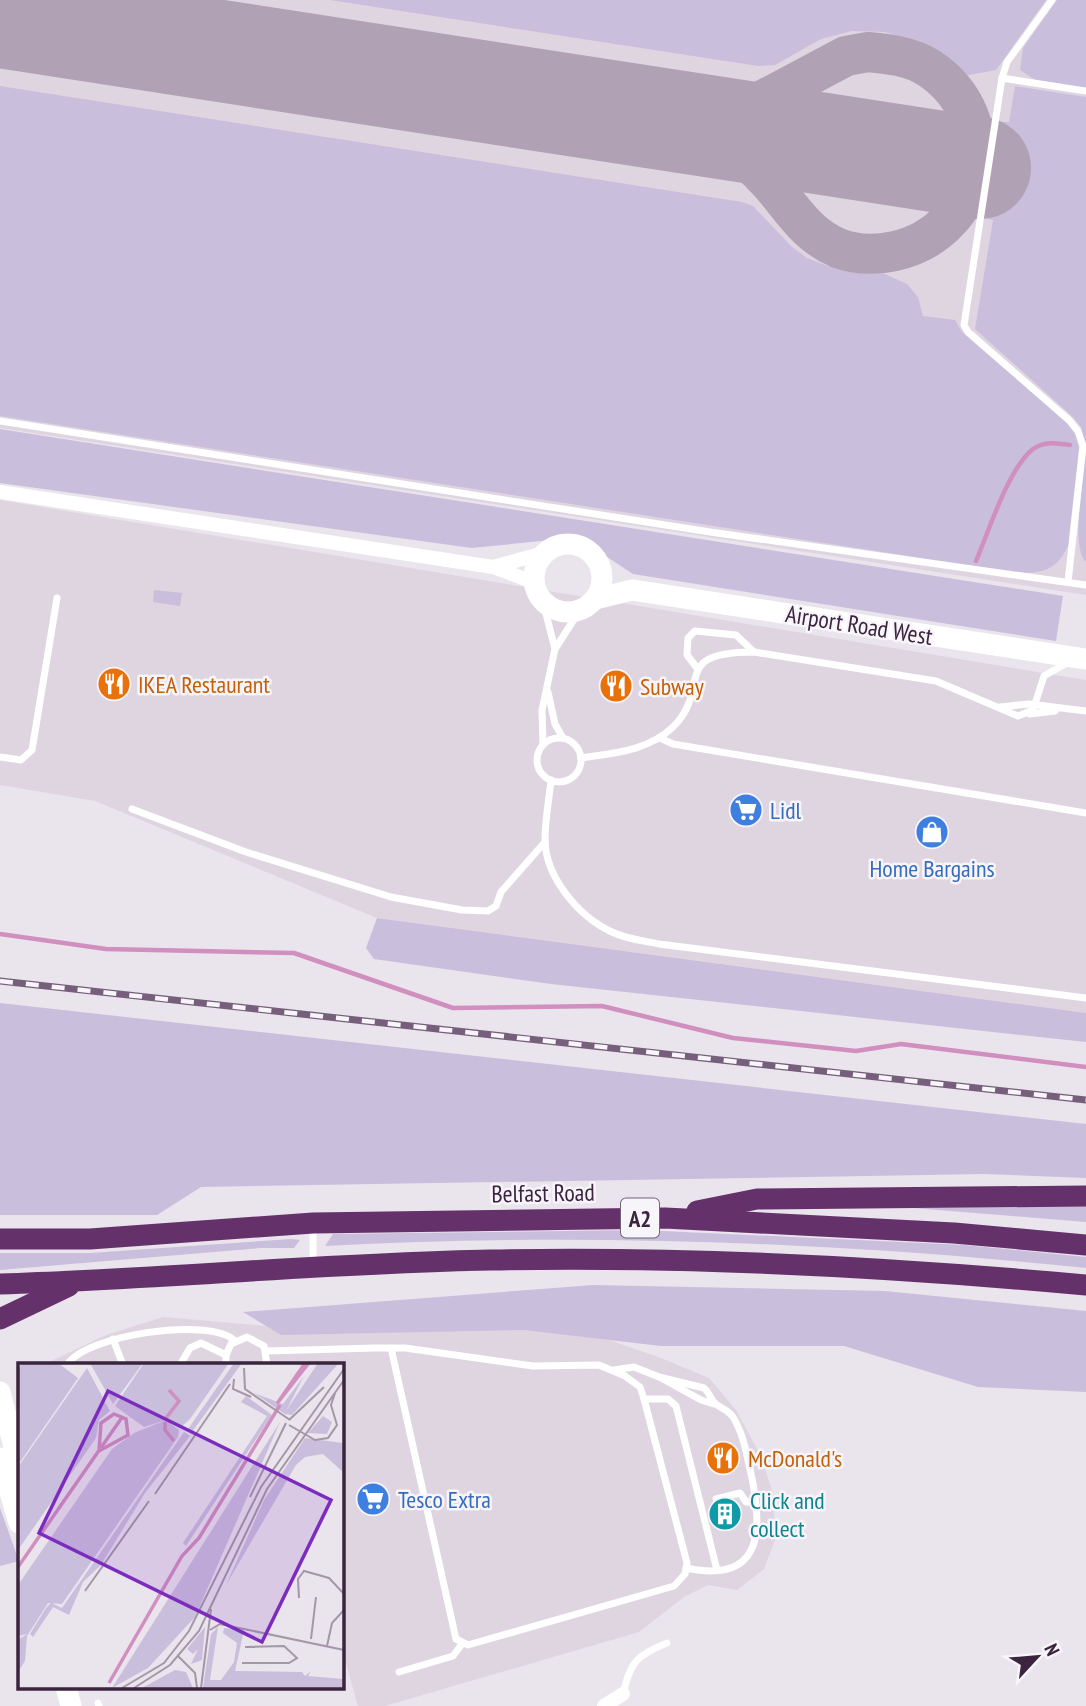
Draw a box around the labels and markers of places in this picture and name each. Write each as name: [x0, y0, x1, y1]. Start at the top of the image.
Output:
restaurant icon: IKEA Restaurant: [95, 665, 133, 703]
restaurant icon: Subway: [597, 667, 635, 705]
place label: IKEA Restaurant: [138, 669, 270, 700]
place label: Subway: [640, 671, 704, 702]
supermarket icon: Lidl: [727, 791, 765, 829]
place label: Lidl: [770, 795, 802, 826]
shop icon: Home Bargains: [913, 813, 951, 851]
place label: Home Bargains: [869, 853, 995, 884]
restaurant icon: McDonald's: [704, 1439, 742, 1477]
place label: McDonald's: [748, 1443, 842, 1474]
supermarket icon: Tesco Extra: [354, 1480, 392, 1518]
place label: Tesco Extra: [398, 1484, 491, 1515]
place label: Click and collect: [750, 1485, 825, 1544]
building icon: Click and collect: [706, 1495, 744, 1533]

